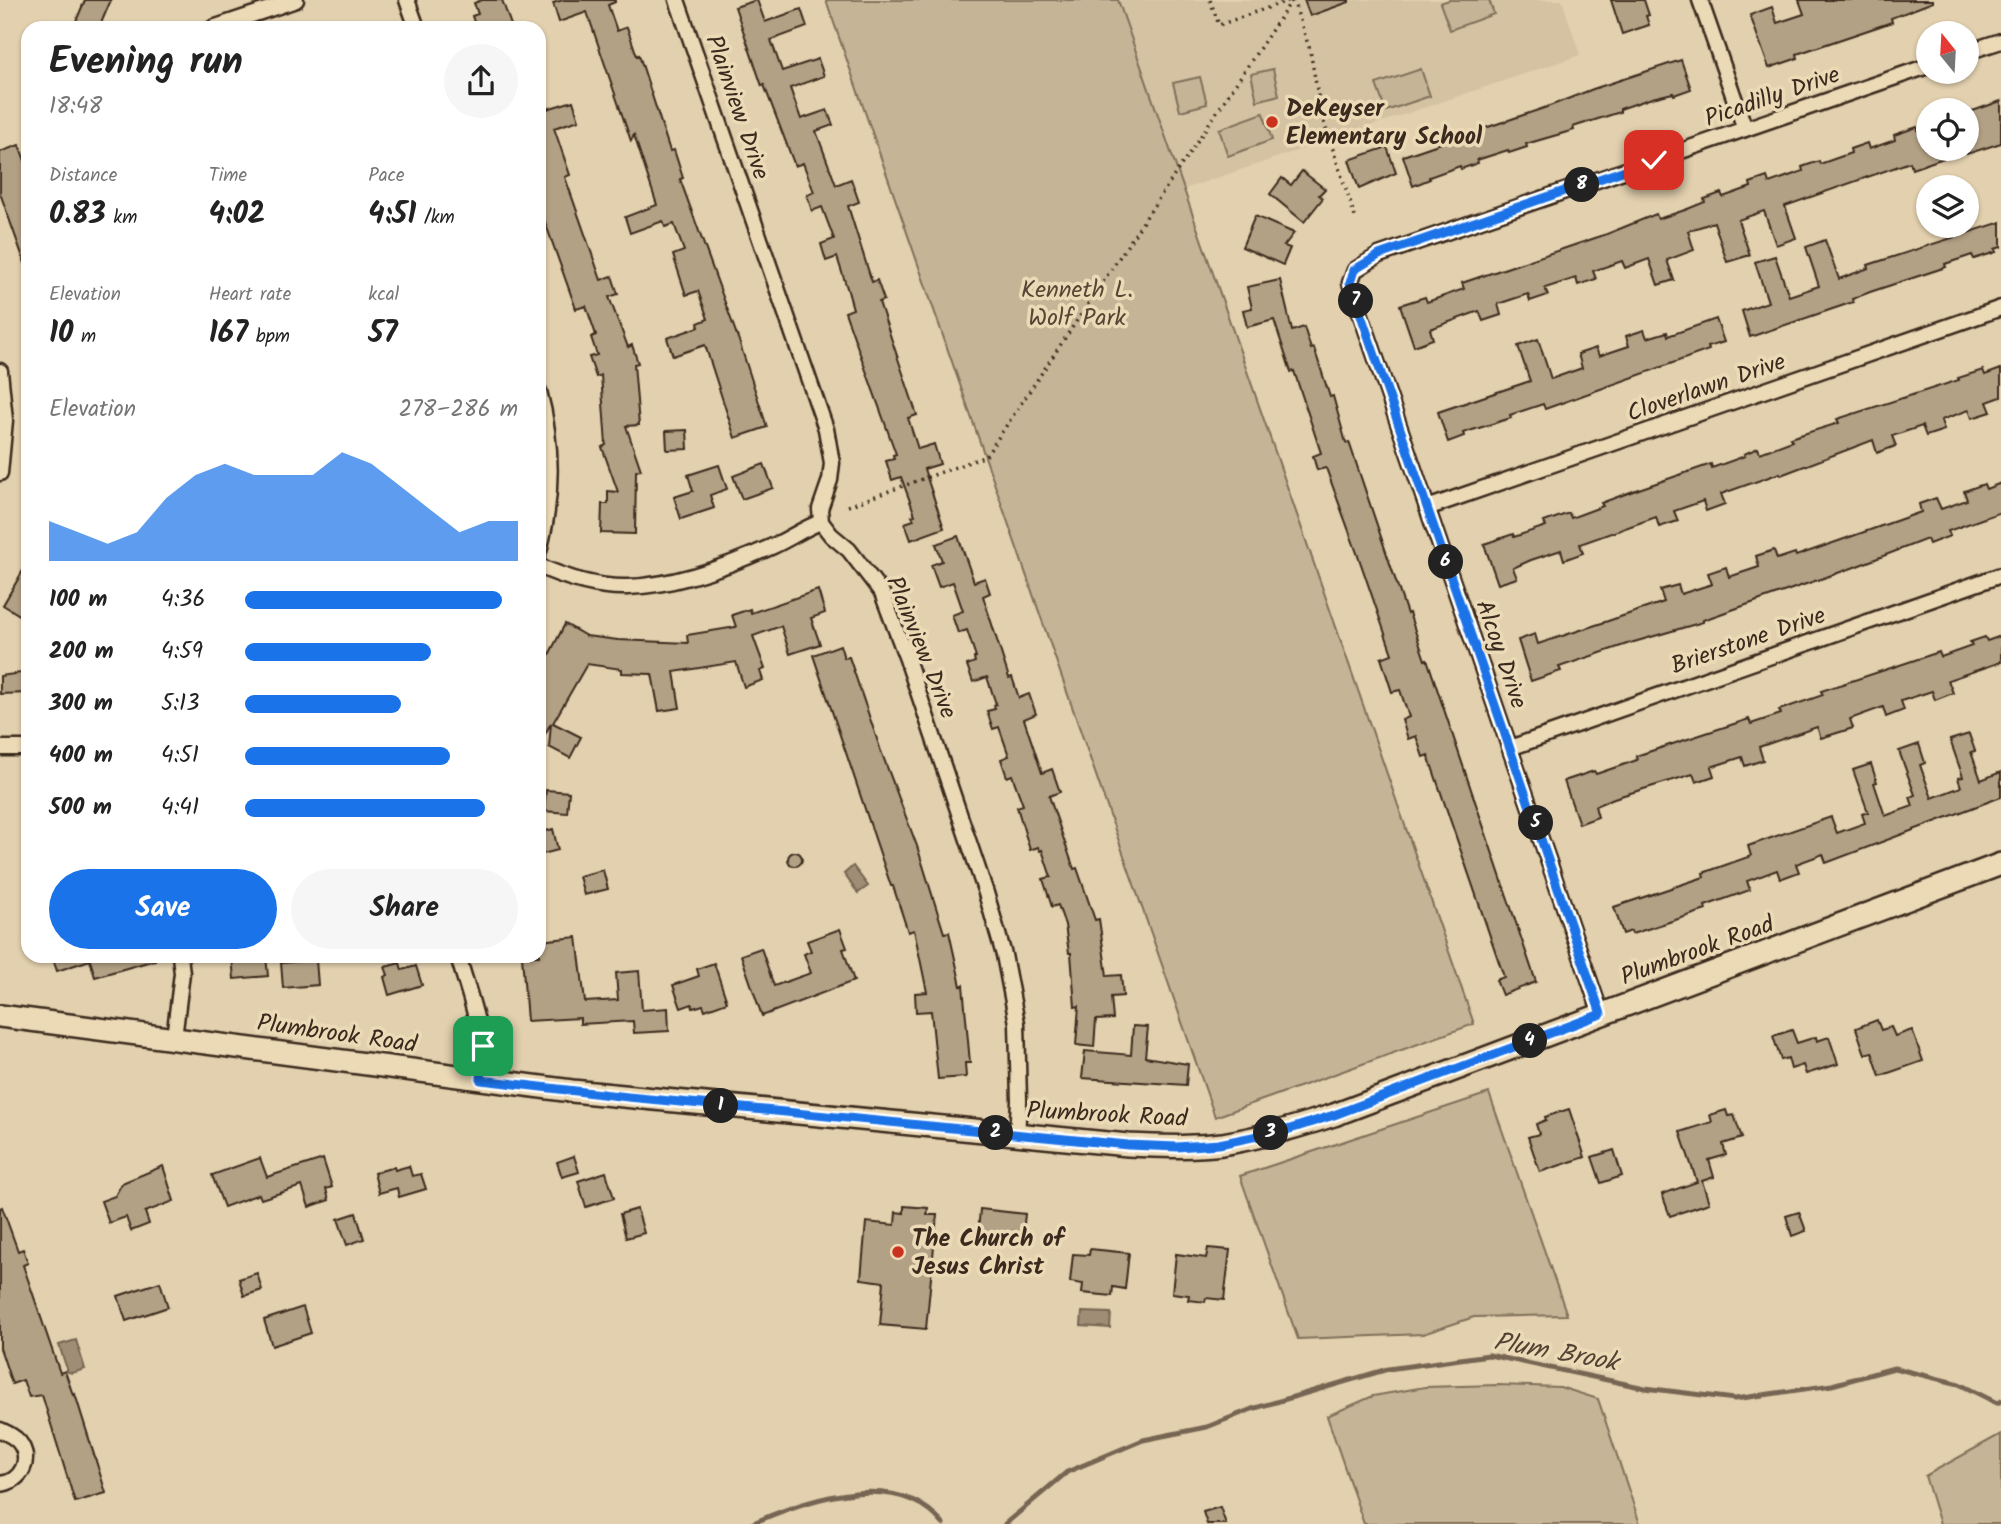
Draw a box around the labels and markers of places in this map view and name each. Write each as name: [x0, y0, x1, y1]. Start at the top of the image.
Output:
place label: DeKeyser Elementary School: [1286, 90, 1483, 157]
marker: DeKeyser Elementary School: [1264, 114, 1280, 130]
pin: [1624, 130, 1684, 190]
pin: 8: [1564, 168, 1600, 202]
pin: 7: [1338, 284, 1374, 318]
pin: 6: [1428, 544, 1464, 580]
pin: 5: [1518, 806, 1554, 840]
pin: [453, 1016, 513, 1076]
pin: 4: [1512, 1024, 1548, 1058]
pin: 1: [704, 1088, 738, 1124]
pin: 2: [978, 1116, 1014, 1150]
pin: 3: [1254, 1116, 1288, 1150]
place label: The Church of Jesus Christ: [912, 1220, 1067, 1287]
marker: The Church of Jesus Christ: [890, 1244, 906, 1260]

